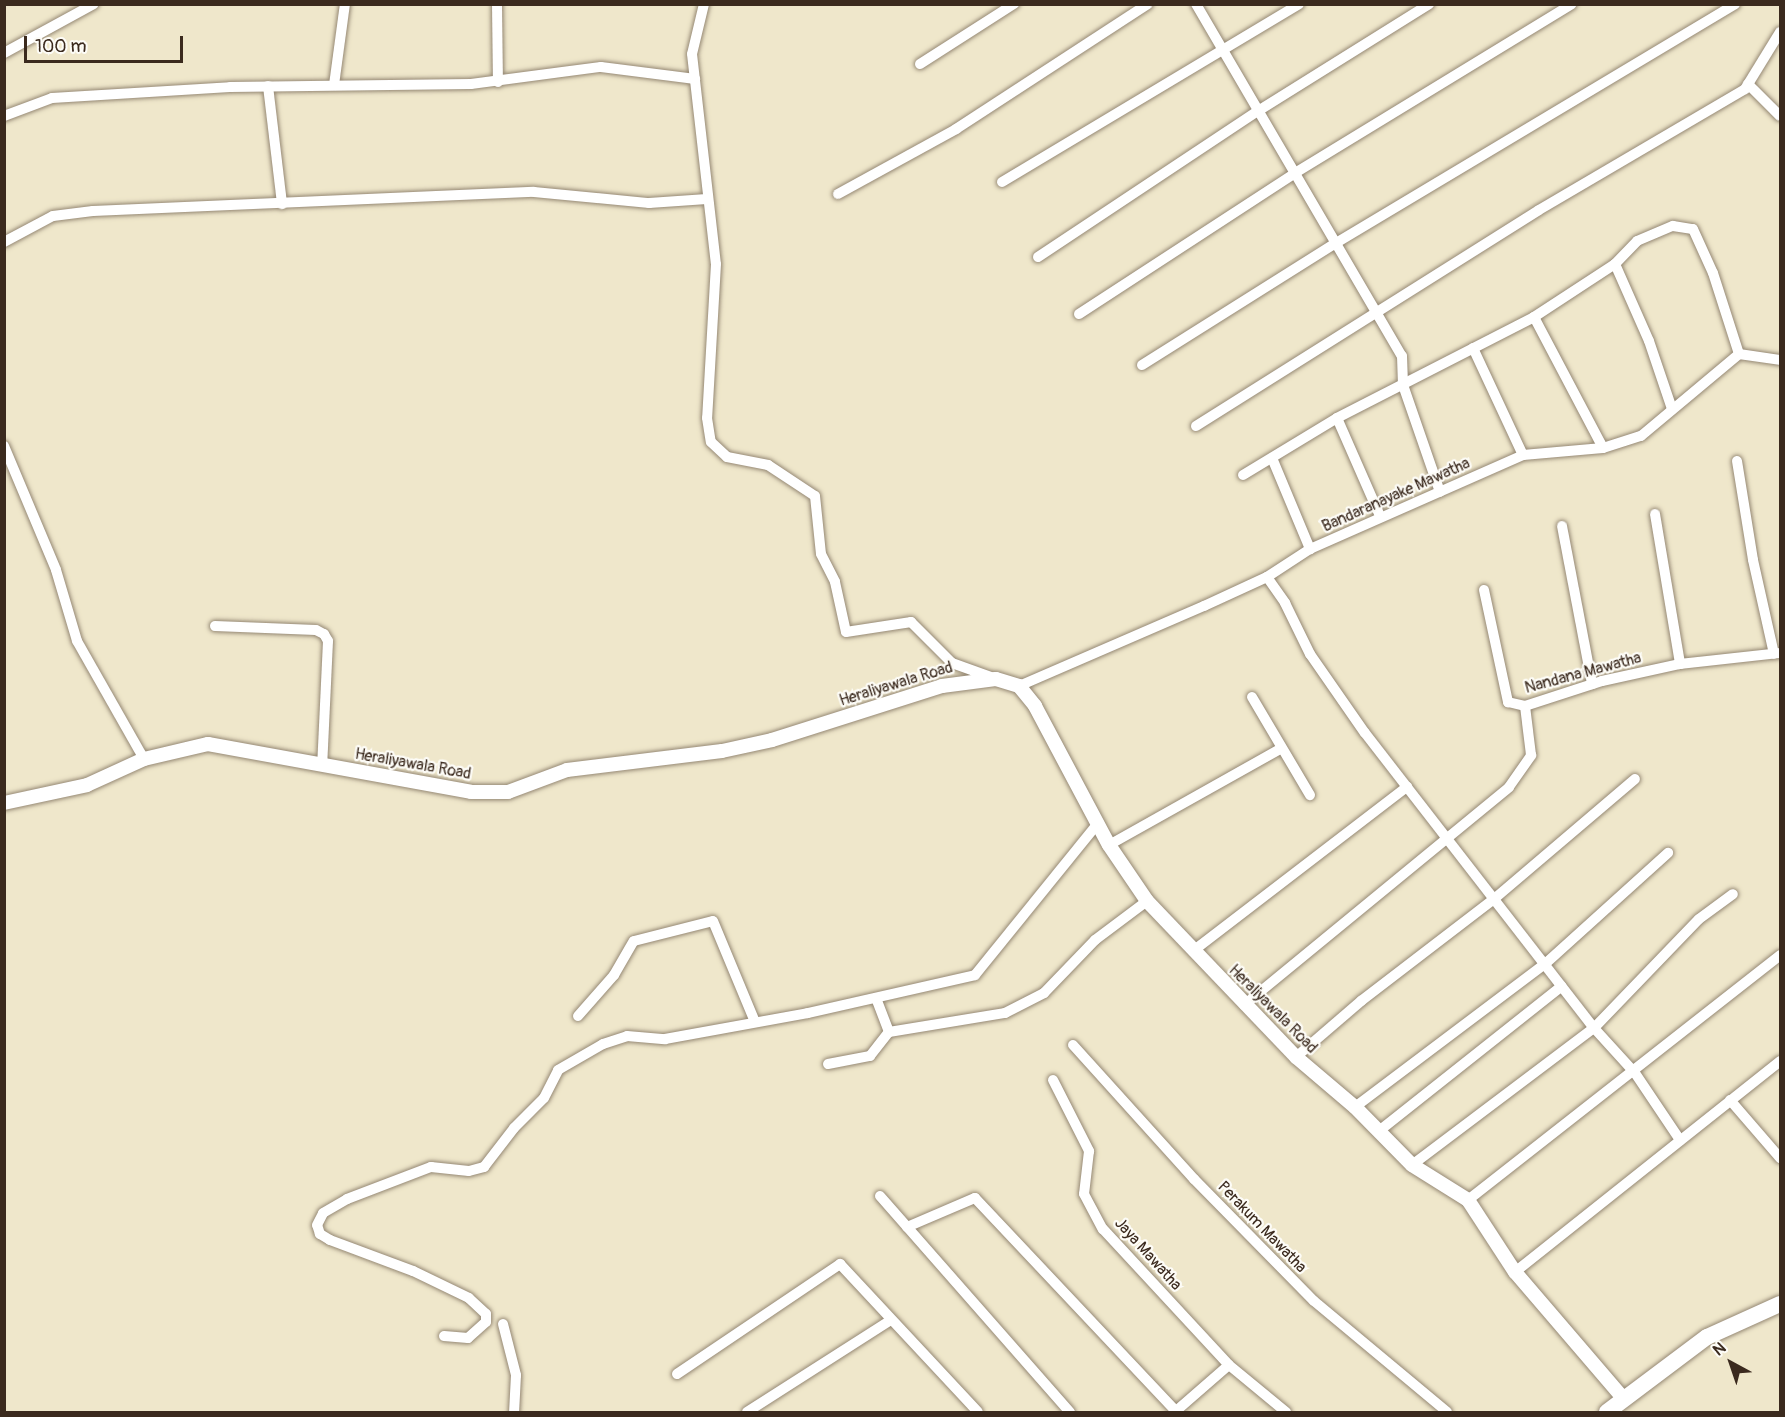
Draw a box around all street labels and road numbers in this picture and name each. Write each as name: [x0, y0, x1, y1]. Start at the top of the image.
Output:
street label: Bandaranayake Mawatha: [1319, 454, 1473, 536]
street label: Nandana Mawatha: [1523, 648, 1643, 698]
street label: Heraliyawala Road: [837, 658, 955, 710]
street label: Heraliyawala Road: [353, 744, 473, 784]
street label: Heraliyawala Road: [1225, 961, 1321, 1057]
street label: Perakum Mawatha: [1213, 1177, 1311, 1277]
street label: Jaya Mawatha: [1110, 1214, 1186, 1294]

